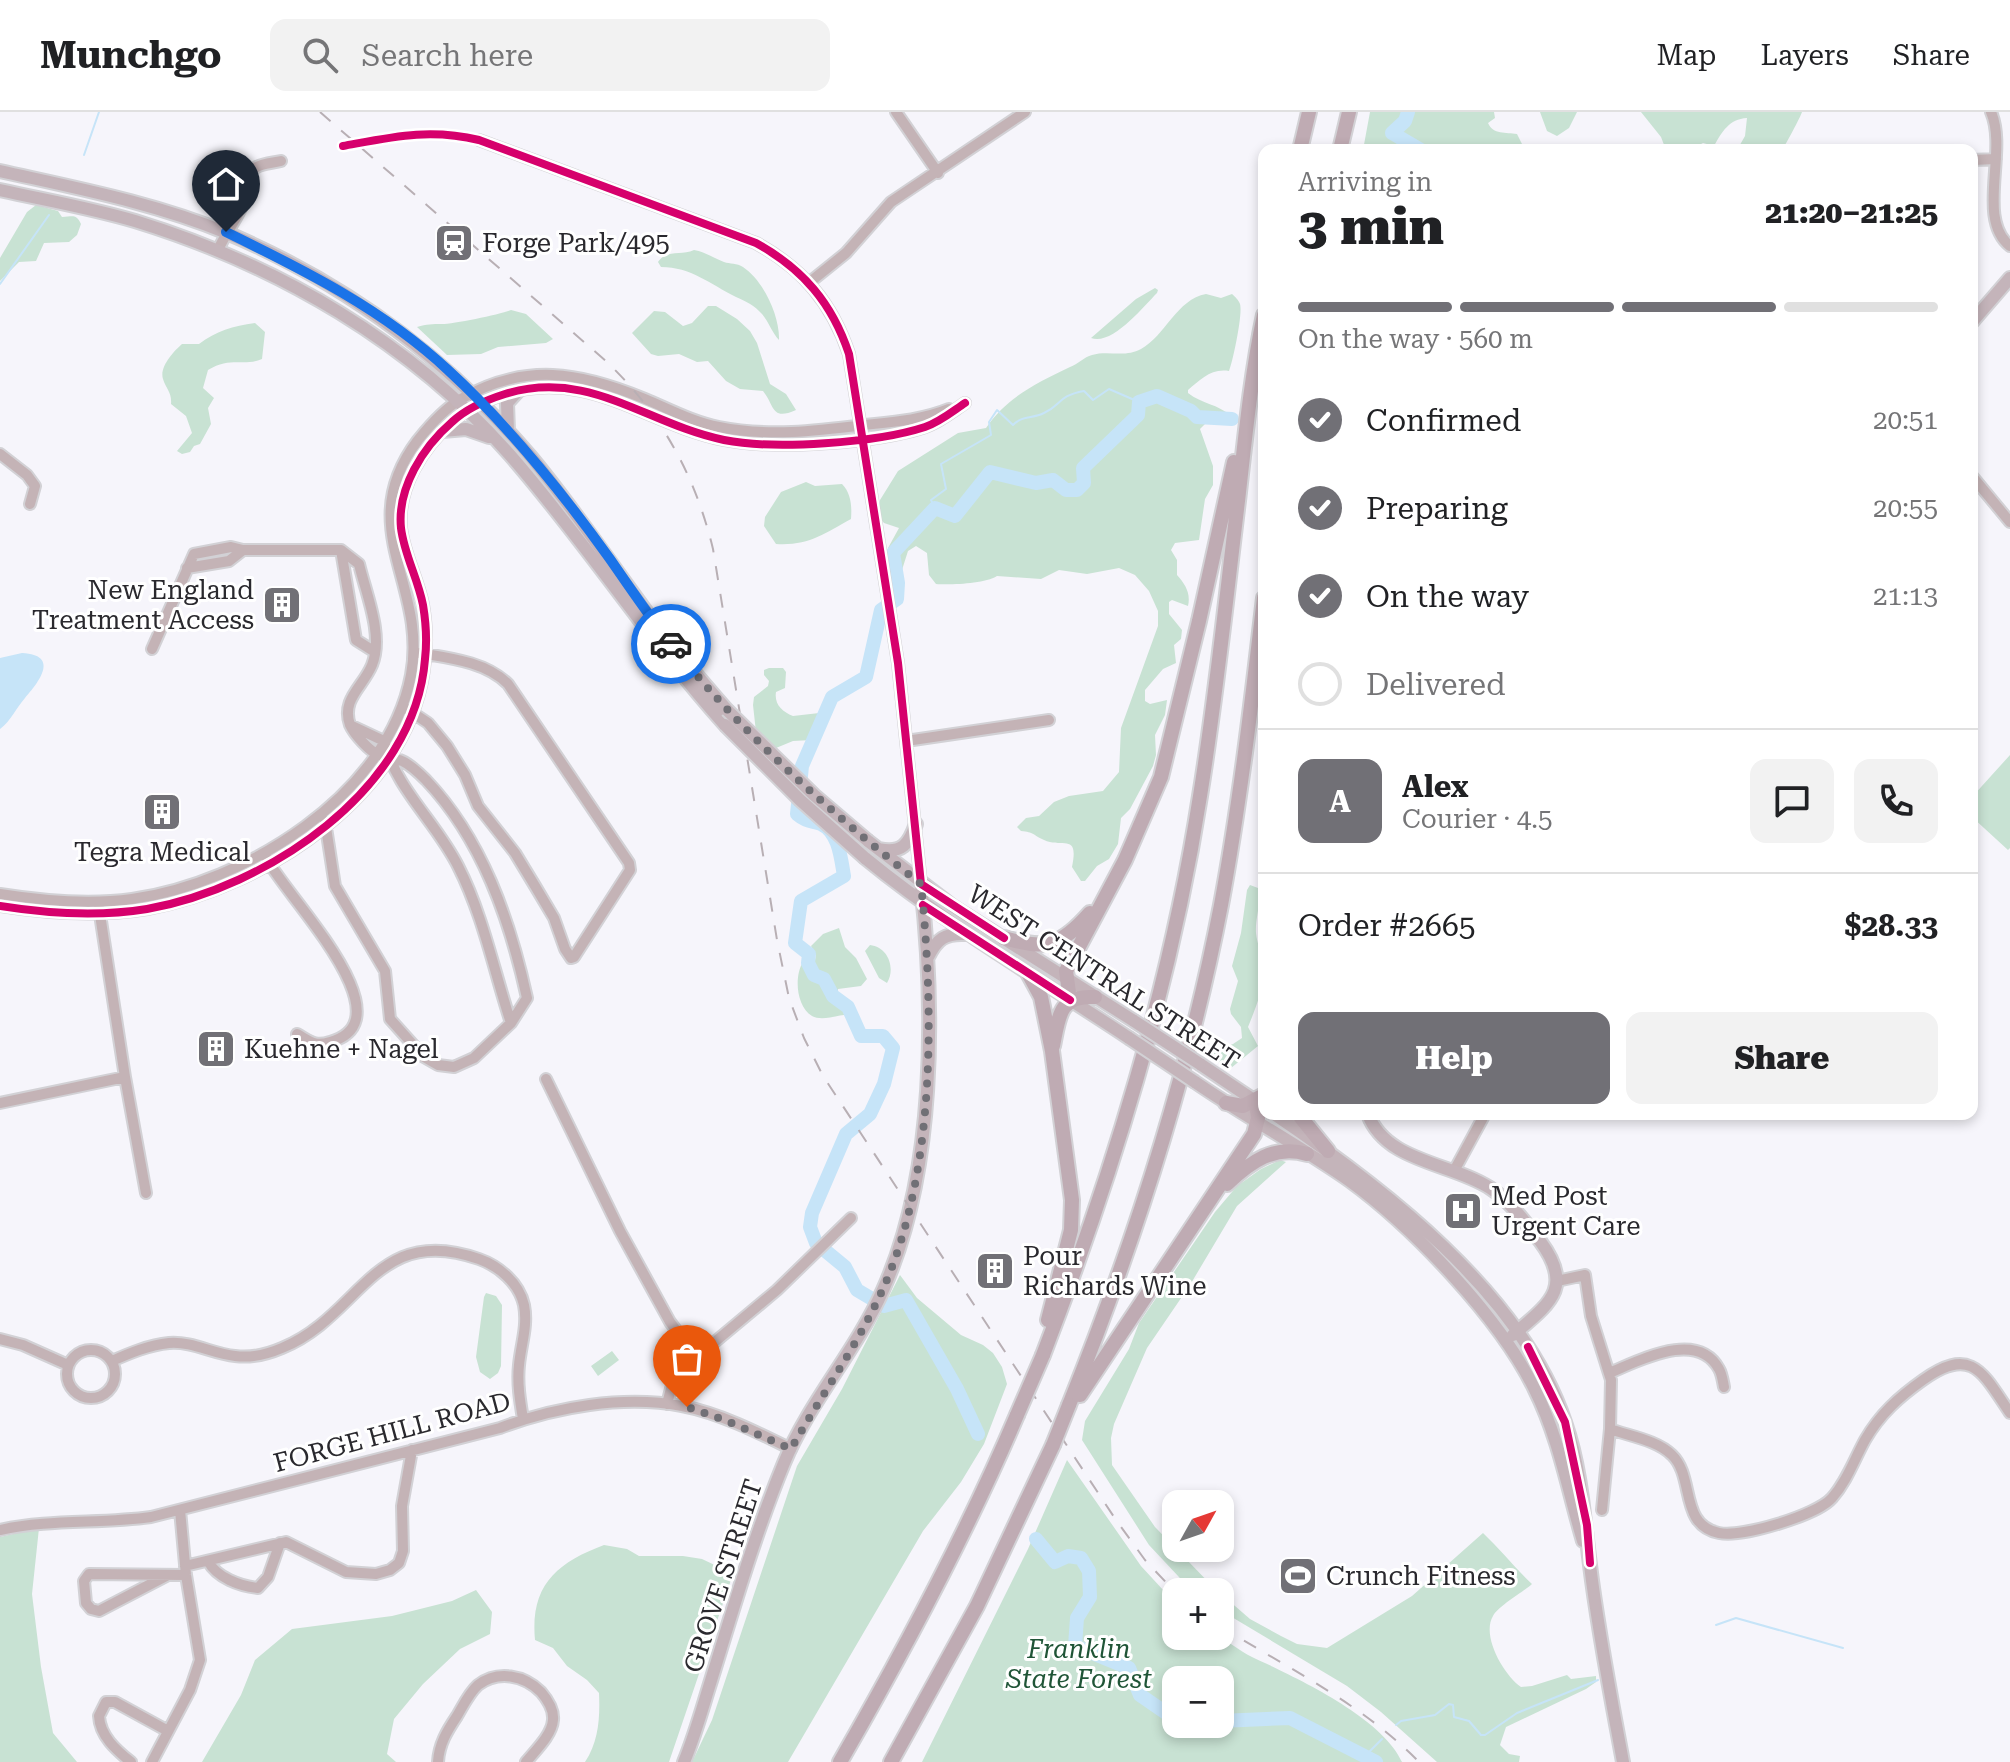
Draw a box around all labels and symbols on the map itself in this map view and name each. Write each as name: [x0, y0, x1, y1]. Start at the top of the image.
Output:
pin: [192, 150, 260, 232]
station icon: Forge Park/495: [433, 222, 475, 264]
place label: Forge Park/495: [482, 228, 670, 258]
place label: New England Treatment Access: [32, 575, 254, 635]
building icon: New England Treatment Access: [261, 584, 303, 626]
courier: [631, 604, 711, 684]
building icon: Tegra Medical: [141, 791, 183, 833]
place label: Tegra Medical: [74, 837, 250, 867]
street label: WEST CENTRAL STREET: [963, 878, 1245, 1076]
building icon: Kuehne + Nagel: [195, 1028, 237, 1070]
place label: Kuehne + Nagel: [244, 1034, 439, 1064]
place label: Med Post Urgent Care: [1491, 1181, 1641, 1241]
hospital icon: Med Post Urgent Care: [1442, 1190, 1484, 1232]
place label: Pour Richards Wine: [1023, 1241, 1206, 1301]
building icon: Pour Richards Wine: [974, 1250, 1016, 1292]
pin: [653, 1325, 721, 1407]
street label: FORGE HILL ROAD: [270, 1386, 514, 1478]
street label: GROVE STREET: [678, 1476, 768, 1676]
north arrow: [1162, 1490, 1234, 1562]
sports icon: Crunch Fitness: [1277, 1555, 1319, 1597]
place label: Crunch Fitness: [1326, 1561, 1516, 1591]
park label: Franklin State Forest: [1005, 1634, 1152, 1694]

